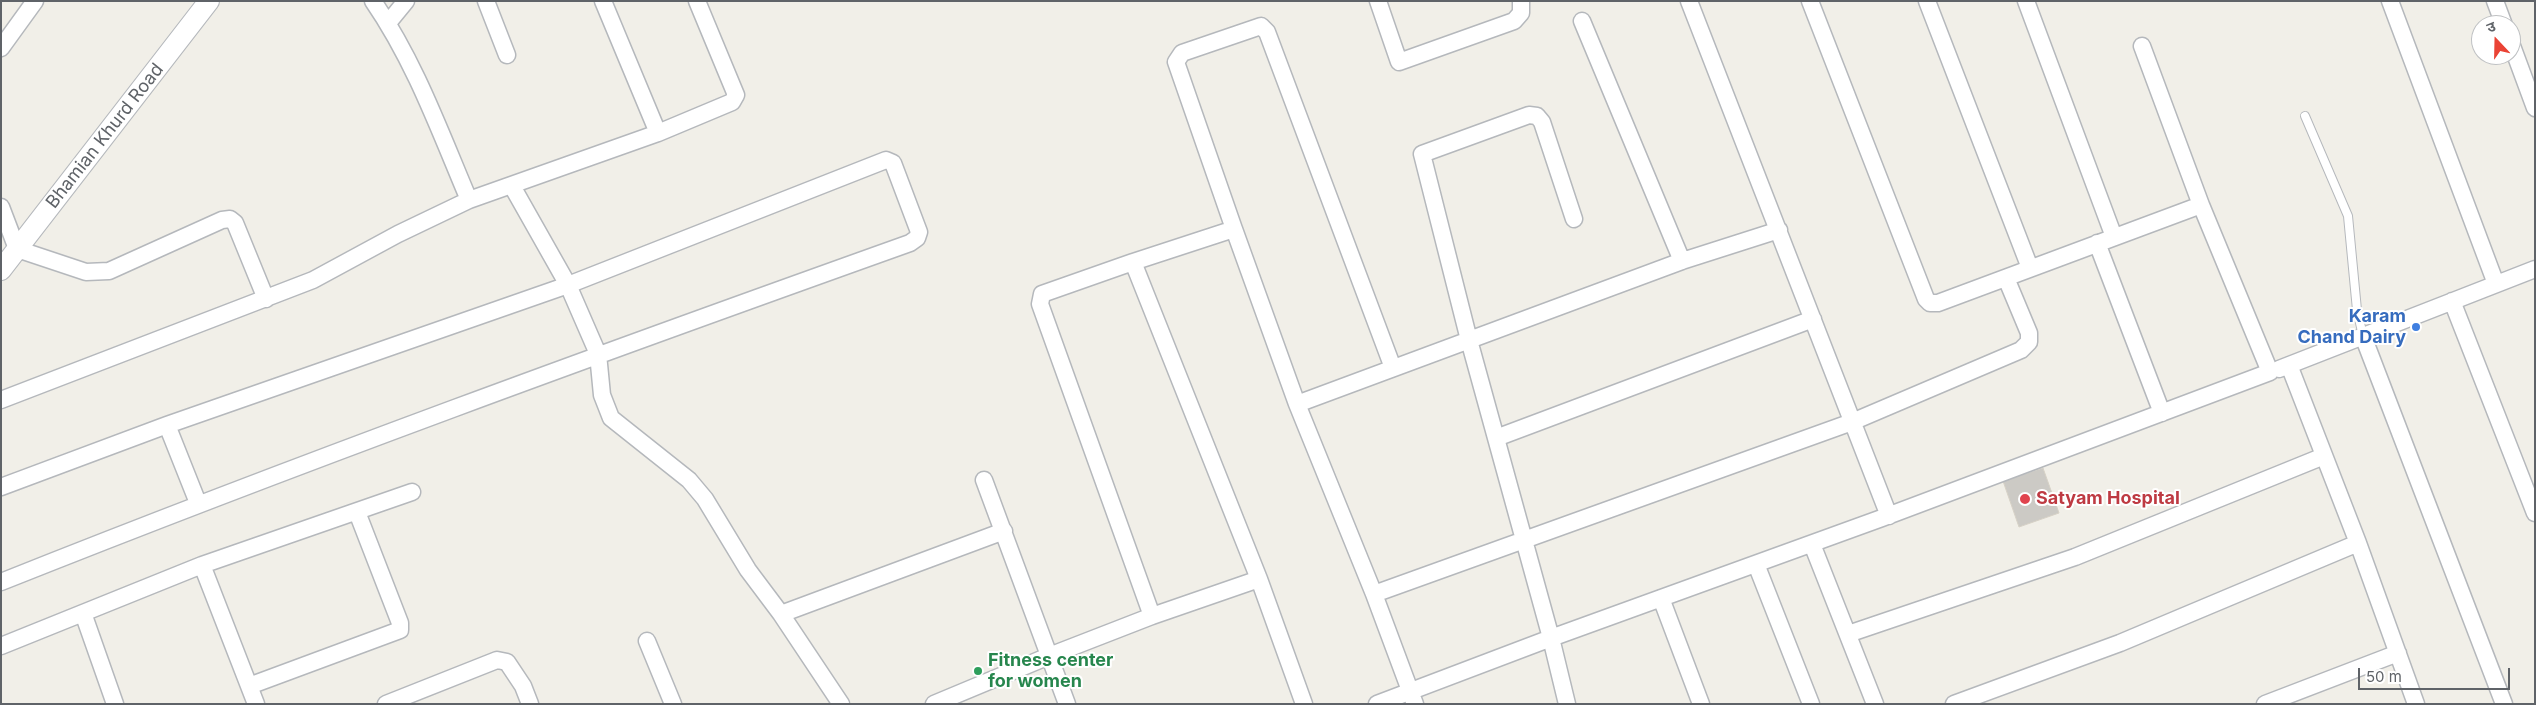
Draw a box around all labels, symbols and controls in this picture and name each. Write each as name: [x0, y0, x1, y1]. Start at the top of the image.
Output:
north arrow: [2471, 15, 2521, 65]
text: उ: [2484, 17, 2498, 36]
street label: Bhamian Khurd Road: [42, 59, 168, 213]
place label: Karam Chand Dairy: [2297, 306, 2406, 348]
marker: Karam Chand Dairy: [2410, 321, 2422, 333]
place label: Satyam Hospital: [2036, 488, 2180, 510]
marker: Satyam Hospital: [2018, 492, 2032, 506]
place label: Fitness center for women: [988, 650, 1113, 692]
scale bar: [2361, 658, 2514, 690]
marker: Fitness center for women: [972, 665, 984, 677]
text: 50 m: [2366, 667, 2402, 686]

